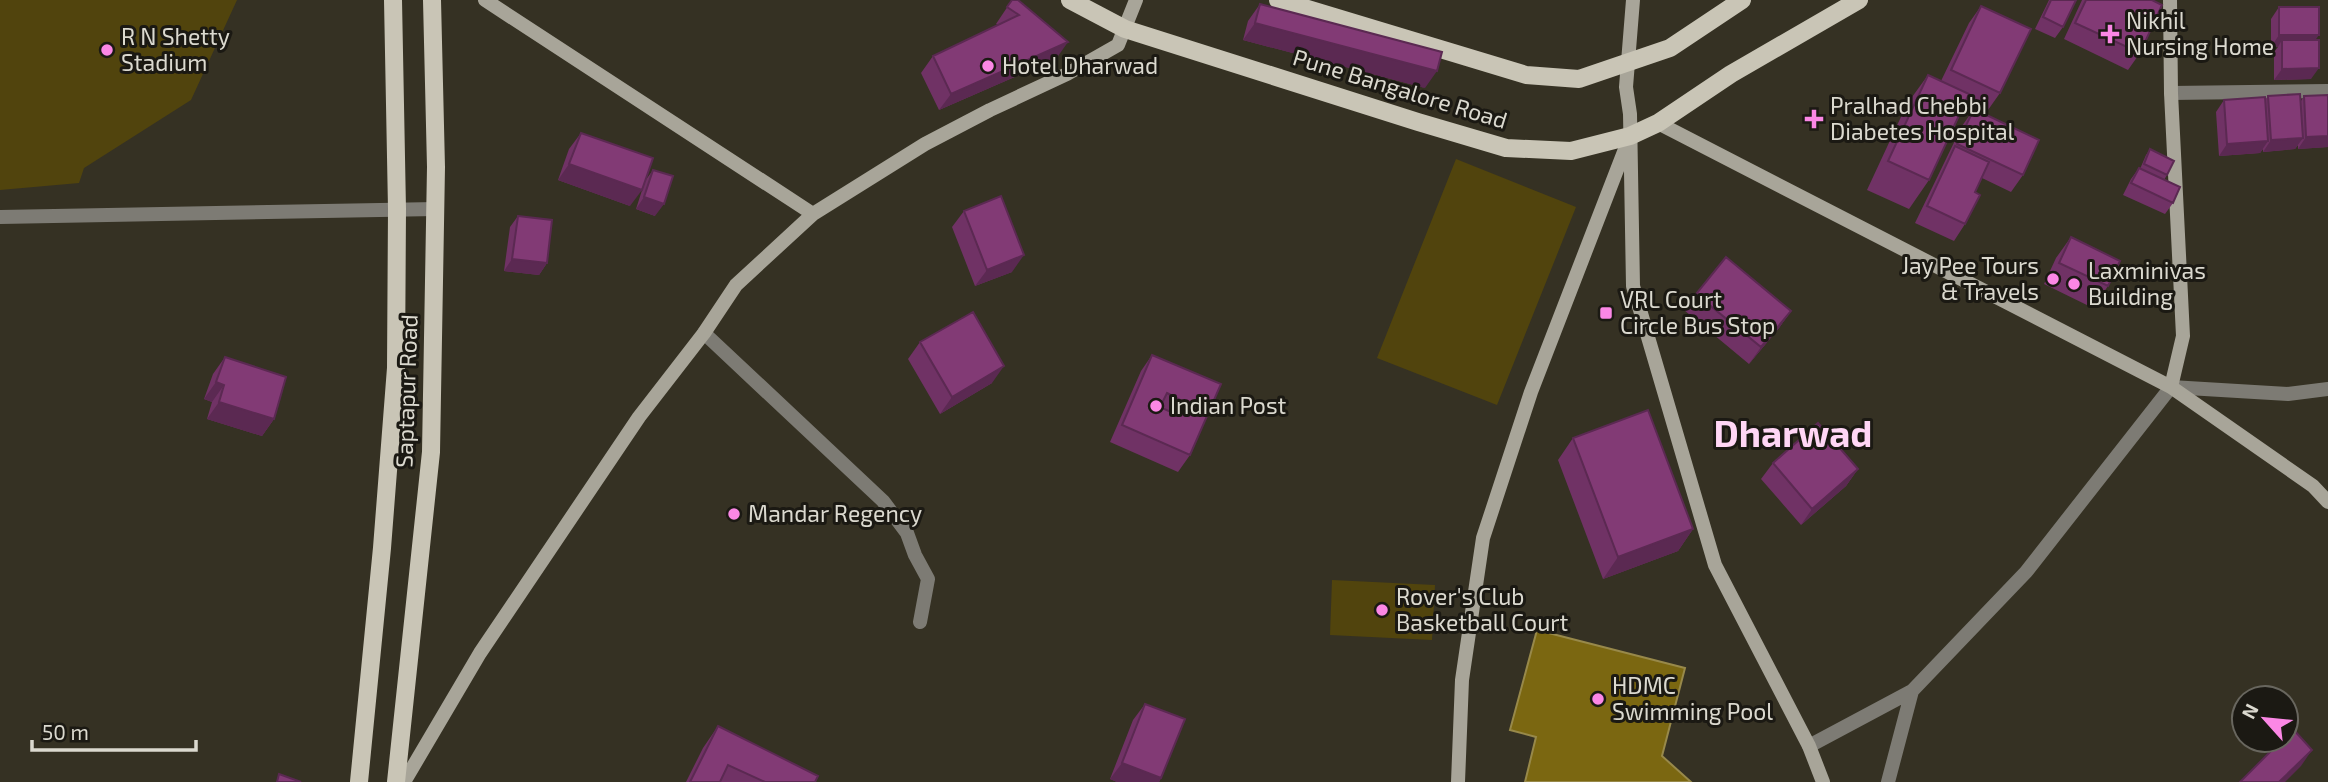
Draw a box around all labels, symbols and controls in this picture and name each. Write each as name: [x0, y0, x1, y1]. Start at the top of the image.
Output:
place label: Nikhil Nursing Home: [2126, 6, 2274, 60]
place label: R N Shetty Stadium: [121, 22, 230, 76]
marker: Nikhil Nursing Home: [2100, 24, 2120, 44]
marker: R N Shetty Stadium: [99, 42, 115, 58]
street label: Pune Bangalore Road: [1290, 42, 1511, 134]
place label: Hotel Dharwad: [1002, 51, 1158, 79]
marker: Hotel Dharwad: [980, 58, 996, 74]
place label: Pralhad Chebbi Diabetes Hospital: [1830, 91, 2015, 145]
marker: Pralhad Chebbi Diabetes Hospital: [1804, 109, 1824, 129]
place label: Jay Pee Tours & Travels: [1901, 251, 2039, 305]
place label: Laxminivas Building: [2088, 256, 2206, 310]
marker: Jay Pee Tours & Travels: [2045, 271, 2061, 287]
marker: Laxminivas Building: [2066, 276, 2082, 292]
place label: VRL Court Circle Bus Stop: [1620, 285, 1775, 339]
marker: VRL Court Circle Bus Stop: [1598, 305, 1614, 321]
street label: Saptapur Road: [389, 314, 423, 468]
place label: Indian Post: [1170, 391, 1287, 419]
marker: Indian Post: [1148, 398, 1164, 414]
district label: Dharwad: [1714, 410, 1872, 454]
place label: Mandar Regency: [748, 499, 922, 527]
marker: Mandar Regency: [726, 506, 742, 522]
place label: Rover's Club Basketball Court: [1396, 582, 1569, 636]
marker: Rover's Club Basketball Court: [1374, 602, 1390, 618]
place label: HDMC Swimming Pool: [1612, 671, 1773, 725]
north arrow: [2230, 684, 2300, 754]
marker: HDMC Swimming Pool: [1590, 691, 1606, 707]
text: N: [2236, 700, 2263, 722]
scale bar: [32, 708, 196, 752]
text: 50 m: [42, 719, 89, 744]

